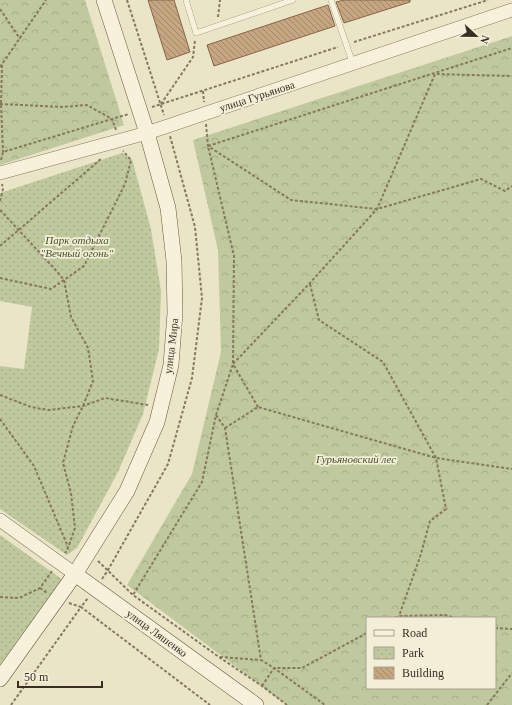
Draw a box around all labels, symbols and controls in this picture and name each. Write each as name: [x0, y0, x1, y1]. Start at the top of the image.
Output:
north arrow: [456, 16, 496, 56]
text: N: [478, 34, 492, 46]
street label: улица Гурьянова: [218, 78, 296, 114]
park label: Парк отдыха "Вечный огонь": [41, 234, 114, 259]
street label: улица Мира: [162, 317, 180, 375]
park label: Гурьяновский лес: [315, 453, 396, 465]
street label: улица Ляшенко: [124, 607, 190, 659]
legend: [366, 617, 496, 689]
text: Road: [402, 626, 427, 640]
text: Park: [402, 646, 424, 660]
scale bar: [18, 663, 102, 689]
text: Building: [402, 666, 444, 680]
text: 50 m: [24, 670, 49, 684]

